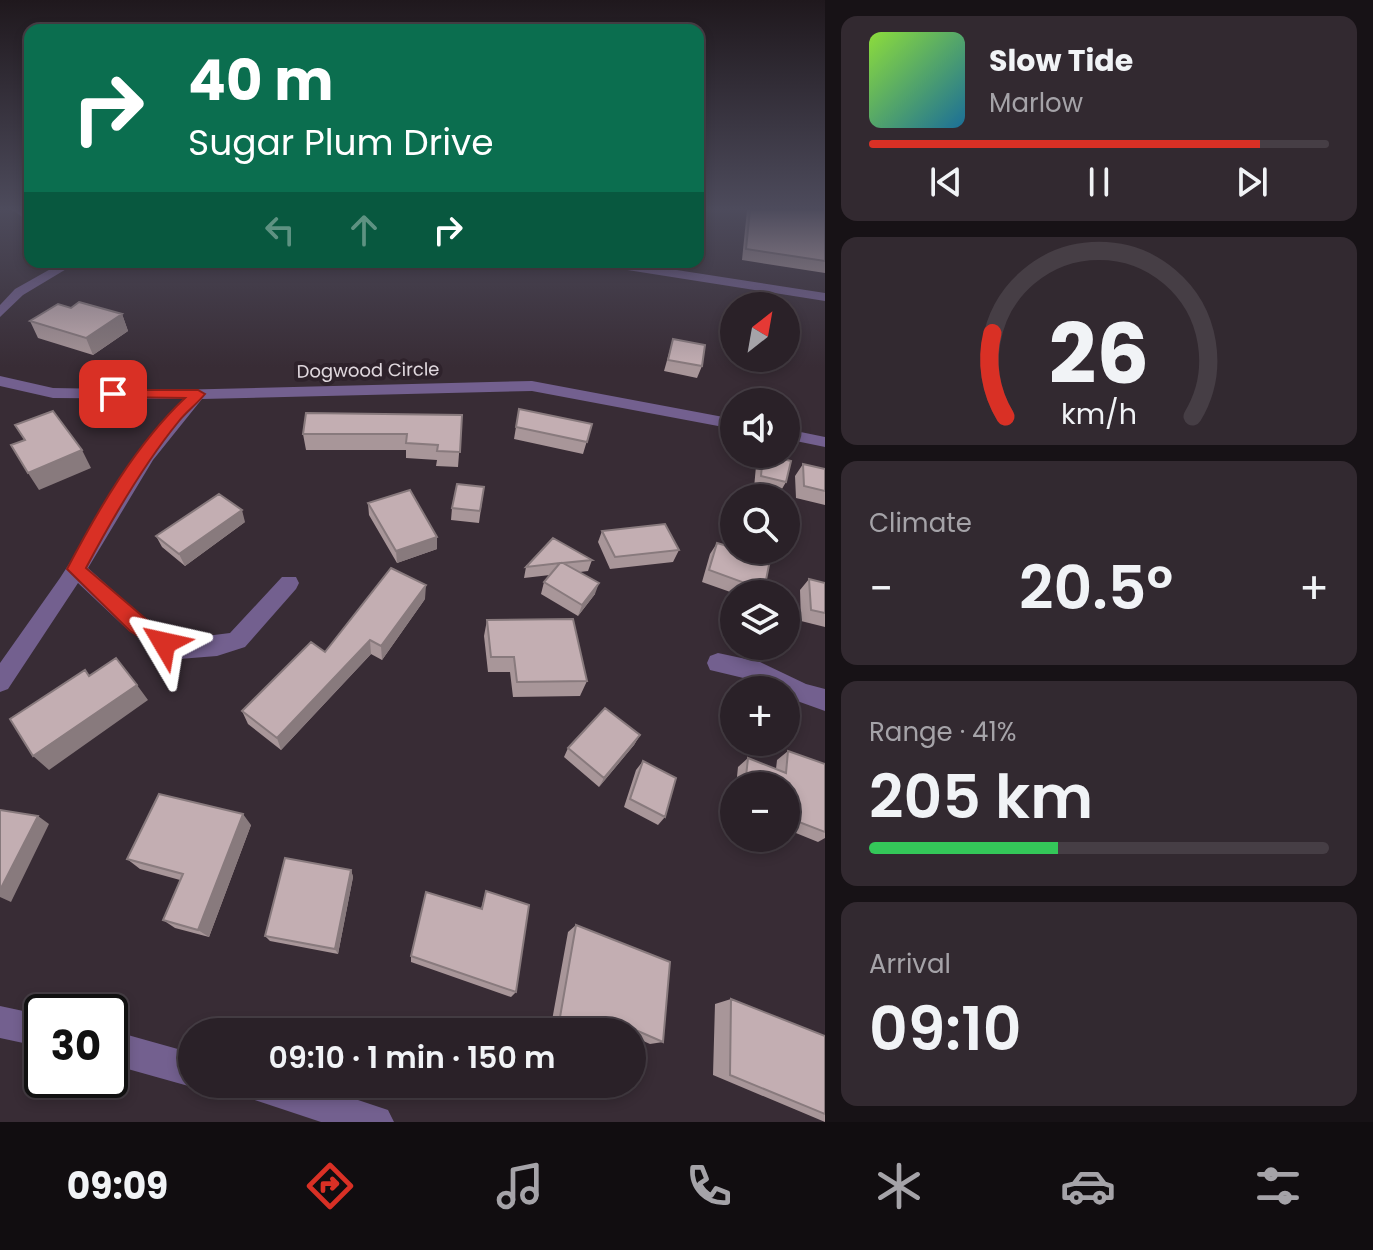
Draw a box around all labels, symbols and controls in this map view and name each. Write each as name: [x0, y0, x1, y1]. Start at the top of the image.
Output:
text: Slow Tide: [989, 39, 1133, 82]
text: 40 m: [188, 41, 334, 120]
icon: right: [56, 56, 160, 160]
text: Marlow: [989, 85, 1083, 121]
text: Sugar Plum Drive: [188, 117, 494, 168]
icon: previous: [924, 160, 968, 204]
icon: pause: [1077, 160, 1121, 204]
icon: next: [1230, 160, 1274, 204]
icon: left: [258, 208, 302, 252]
icon: ahead: [342, 208, 386, 252]
icon: right: [426, 208, 470, 252]
north arrow: [720, 292, 800, 372]
map controls: [720, 292, 800, 852]
text: 26: [1049, 295, 1149, 411]
street label: Dogwood Circle: [296, 356, 440, 384]
pin: [79, 360, 147, 428]
icon: arrive: [91, 372, 135, 416]
button: sound: [720, 388, 800, 468]
text: km/h: [1061, 394, 1137, 434]
button: search: [720, 484, 800, 564]
text: Climate: [869, 505, 972, 541]
text: 20.5°: [1019, 546, 1173, 630]
text: −: [869, 558, 893, 619]
text: +: [1299, 558, 1329, 619]
button: layers: [720, 580, 800, 660]
position arrow: [122, 601, 206, 685]
button: +: [720, 676, 800, 756]
text: Range · 41%: [869, 714, 1017, 750]
text: 205 km: [869, 755, 1093, 839]
button: −: [720, 772, 800, 852]
text: Arrival: [869, 946, 951, 982]
text: 09:10: [869, 987, 1022, 1071]
speed limit sign: 30: [24, 994, 128, 1098]
text: 09:10 · 1 min · 150 m: [269, 1036, 555, 1079]
icon: directions: [302, 1158, 358, 1214]
icon: music: [492, 1158, 548, 1214]
icon: phone: [681, 1158, 737, 1214]
icon: climate: [871, 1158, 927, 1214]
icon: car: [1060, 1158, 1116, 1214]
icon: filters: [1250, 1158, 1306, 1214]
text: 09:09: [67, 1161, 168, 1212]

